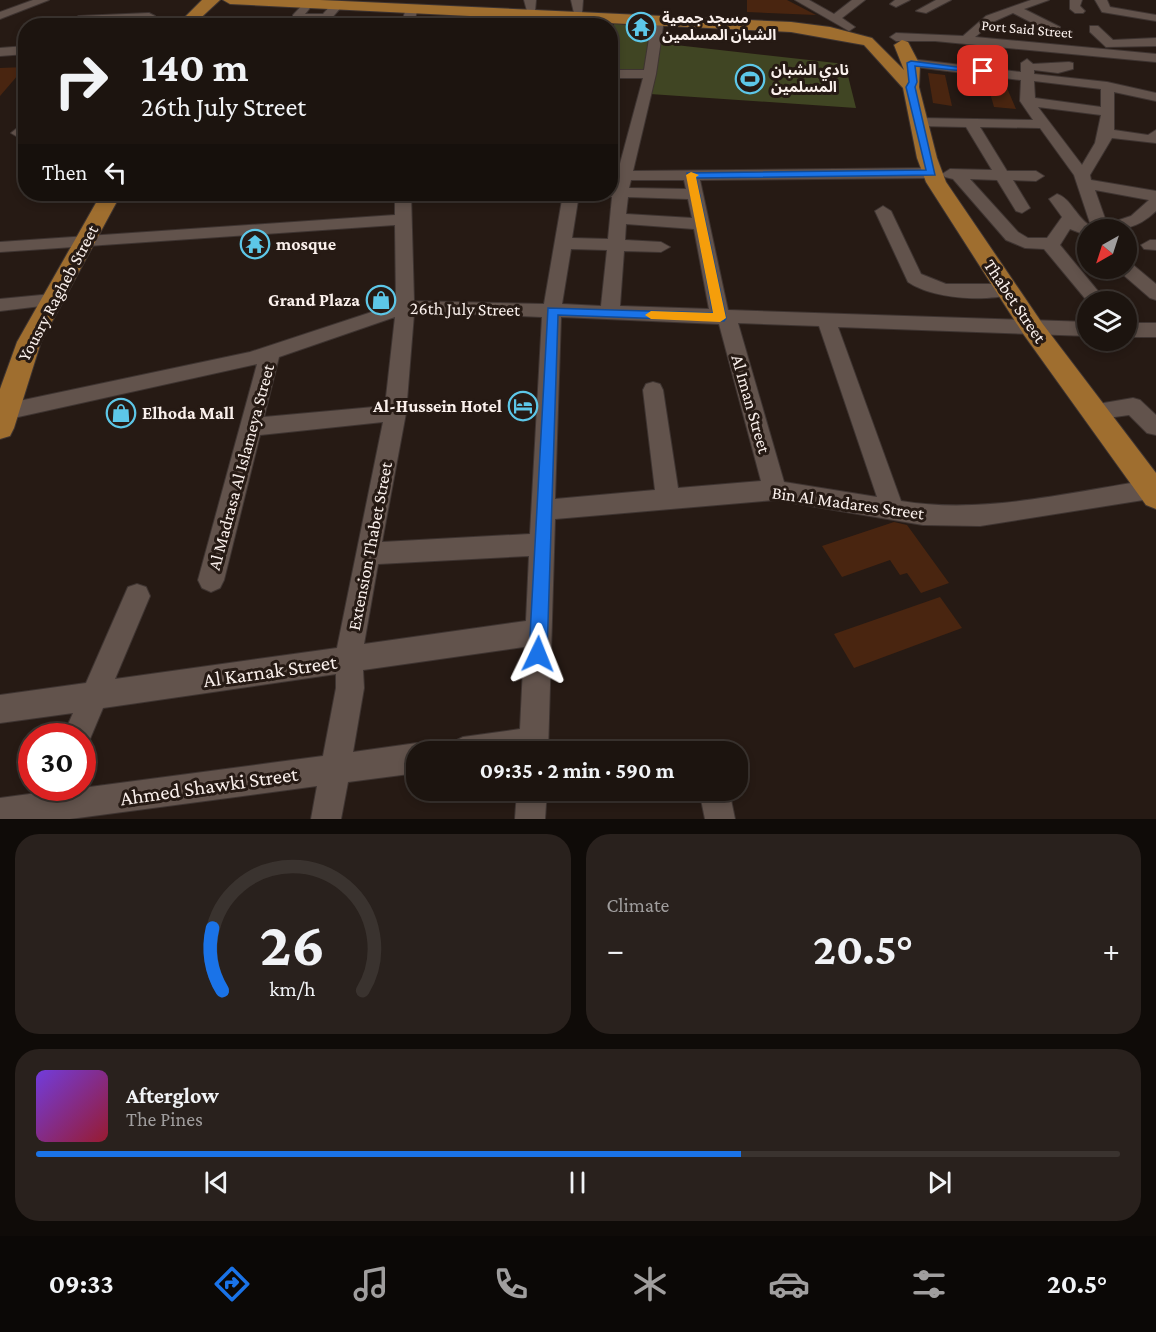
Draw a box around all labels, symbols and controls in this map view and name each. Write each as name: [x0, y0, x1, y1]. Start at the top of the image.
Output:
place label: مسجد جمعية الشبان المسلمين: [662, 10, 776, 44]
temple icon: مسجد جمعية الشبان المسلمين: [625, 11, 657, 43]
street label: Port Said Street: [981, 17, 1074, 41]
icon: right: [42, 42, 120, 120]
text: 140 m: [141, 43, 249, 90]
pin: [957, 45, 1008, 96]
icon: arrive: [966, 54, 999, 87]
place label: نادي الشبان المسلمين: [771, 62, 849, 96]
sports icon: نادي الشبان المسلمين: [734, 63, 766, 95]
text: 26th July Street: [141, 92, 306, 122]
icon: left: [99, 156, 132, 189]
text: Then: [42, 160, 87, 185]
north arrow: [1077, 219, 1137, 279]
map controls: [1077, 219, 1137, 351]
street label: Yousry Ragheb Street: [14, 221, 103, 364]
temple icon: mosque: [239, 228, 271, 260]
place label: mosque: [276, 234, 336, 254]
street label: Thabet Street: [980, 255, 1051, 347]
shop icon: Grand Plaza: [365, 284, 397, 316]
place label: Grand Plaza: [268, 290, 360, 310]
button: layers: [1077, 291, 1137, 351]
street label: 26th July Street: [410, 298, 521, 320]
street label: Al Iman Street: [727, 352, 775, 457]
street label: Al Madrasa Al Islameya Street: [204, 361, 278, 572]
hotel icon: Al-Hussein Hotel: [507, 390, 539, 422]
place label: Al-Hussein Hotel: [372, 396, 502, 416]
shop icon: Elhoda Mall: [105, 397, 137, 429]
place label: Elhoda Mall: [142, 403, 234, 423]
street label: Extension Thabet Street: [344, 459, 396, 632]
street label: Bin Al Madares Street: [771, 482, 926, 524]
position arrow: [506, 622, 570, 686]
street label: Al Karnak Street: [202, 650, 339, 692]
speed limit sign: 30: [18, 723, 96, 801]
text: 09:35 · 2 min · 590 m: [480, 758, 674, 783]
street label: Ahmed Shawki Street: [119, 762, 300, 810]
text: Climate: [607, 894, 669, 916]
text: 26: [260, 909, 326, 978]
text: 20.5°: [813, 924, 913, 974]
text: −: [607, 931, 624, 968]
text: +: [1103, 931, 1120, 968]
text: km/h: [270, 977, 316, 1001]
text: Afterglow: [126, 1083, 219, 1108]
text: The Pines: [126, 1108, 203, 1130]
icon: previous: [200, 1166, 233, 1199]
icon: pause: [561, 1166, 594, 1199]
icon: next: [923, 1166, 956, 1199]
icon: directions: [211, 1263, 253, 1305]
icon: music: [350, 1263, 392, 1305]
icon: phone: [490, 1263, 532, 1305]
icon: climate: [629, 1263, 671, 1305]
icon: car: [768, 1263, 810, 1305]
icon: filters: [908, 1263, 950, 1305]
text: 09:33: [49, 1269, 114, 1299]
text: 20.5°: [1047, 1269, 1107, 1299]

